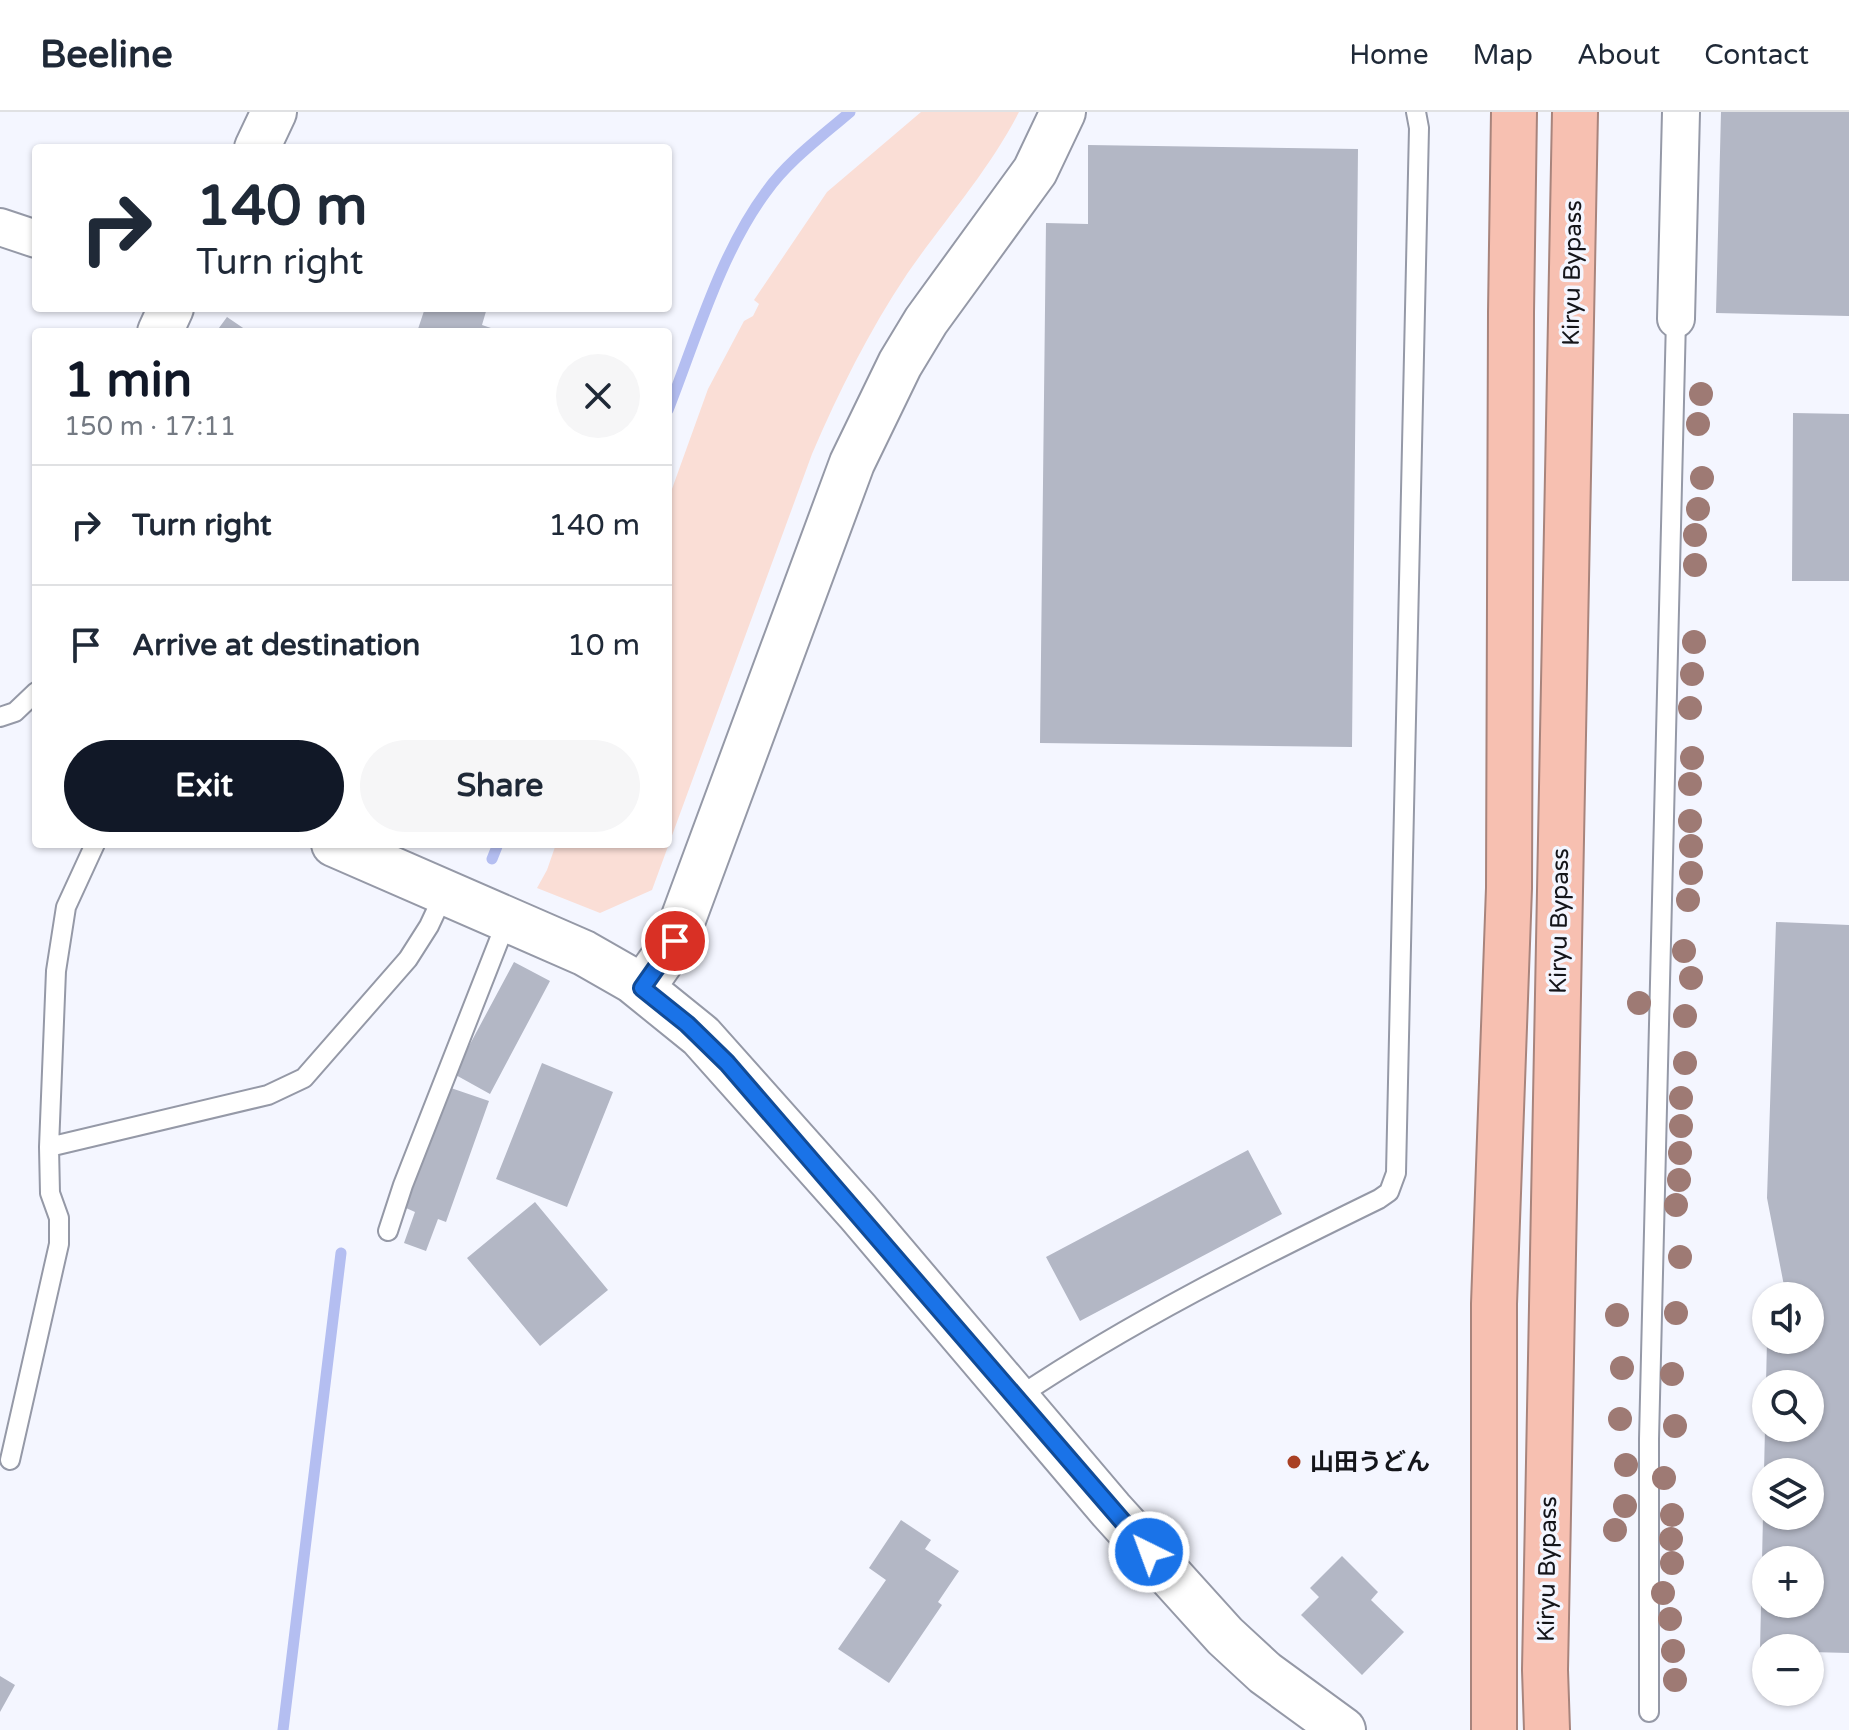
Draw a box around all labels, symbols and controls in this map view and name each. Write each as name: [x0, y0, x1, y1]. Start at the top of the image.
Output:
text: Beeline: [40, 32, 173, 78]
text: Home: [1349, 38, 1429, 72]
text: Map: [1473, 38, 1533, 72]
text: About: [1577, 38, 1660, 72]
text: Contact: [1704, 38, 1809, 72]
text: 140 m: [196, 173, 367, 240]
icon: right: [64, 176, 168, 280]
street label: Kiryu Bypass: [1557, 200, 1588, 346]
text: Turn right: [196, 241, 363, 284]
text: 1 min: [64, 352, 192, 410]
button: close: [556, 354, 640, 438]
text: 150 m · 17:11: [64, 411, 236, 442]
icon: right: [64, 503, 108, 547]
text: Turn right: [132, 507, 272, 544]
text: 140 m: [548, 507, 640, 544]
icon: arrive: [64, 623, 108, 667]
text: Arrive at destination: [132, 627, 420, 664]
text: 10 m: [567, 627, 640, 664]
button: Exit: [64, 740, 344, 832]
button: Share: [360, 740, 640, 832]
street label: Kiryu Bypass: [1544, 848, 1575, 994]
pin: [641, 907, 709, 975]
icon: arrive: [653, 919, 697, 963]
map controls: [1752, 1282, 1824, 1706]
button: sound: [1752, 1282, 1824, 1354]
button: search: [1752, 1370, 1824, 1442]
place label: 山田うどん: [1310, 1448, 1430, 1477]
marker: 山田うどん: [1285, 1453, 1303, 1471]
button: layers: [1752, 1458, 1824, 1530]
street label: Kiryu Bypass: [1532, 1496, 1563, 1642]
position arrow: [1107, 1510, 1191, 1594]
button: +: [1752, 1546, 1824, 1618]
button: −: [1752, 1634, 1824, 1706]

